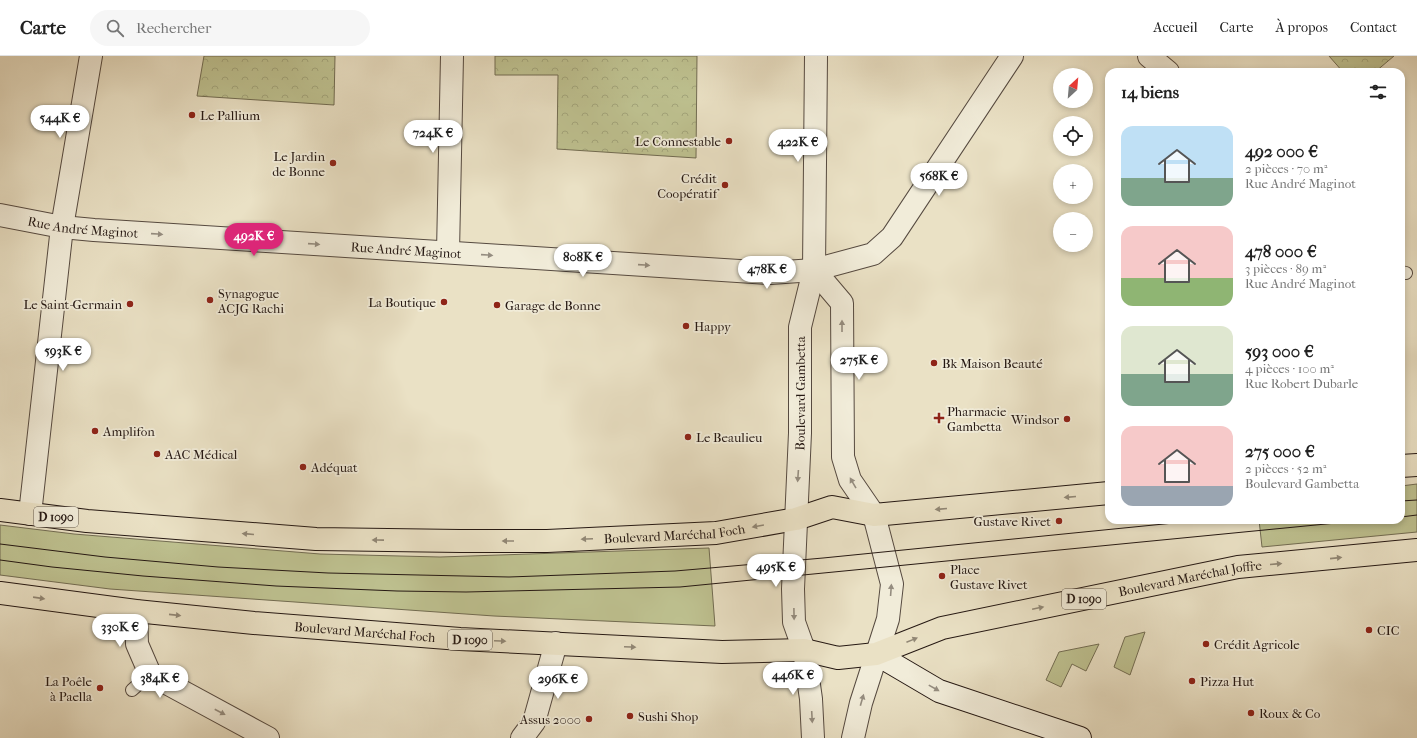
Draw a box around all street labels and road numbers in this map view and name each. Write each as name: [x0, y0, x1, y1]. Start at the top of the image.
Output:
street label: Rue André Maginot: [26, 214, 139, 241]
street label: Rue André Maginot: [350, 239, 462, 261]
street label: Boulevard Gambetta: [792, 335, 808, 451]
road number: D 1090: [34, 507, 78, 527]
street label: Boulevard Maréchal Foch: [603, 521, 747, 546]
street label: Boulevard Maréchal Joffre: [1117, 558, 1263, 599]
road number: D 1090: [1062, 589, 1106, 609]
street label: Boulevard Maréchal Foch: [294, 619, 437, 645]
road number: D 1090: [448, 630, 492, 650]

